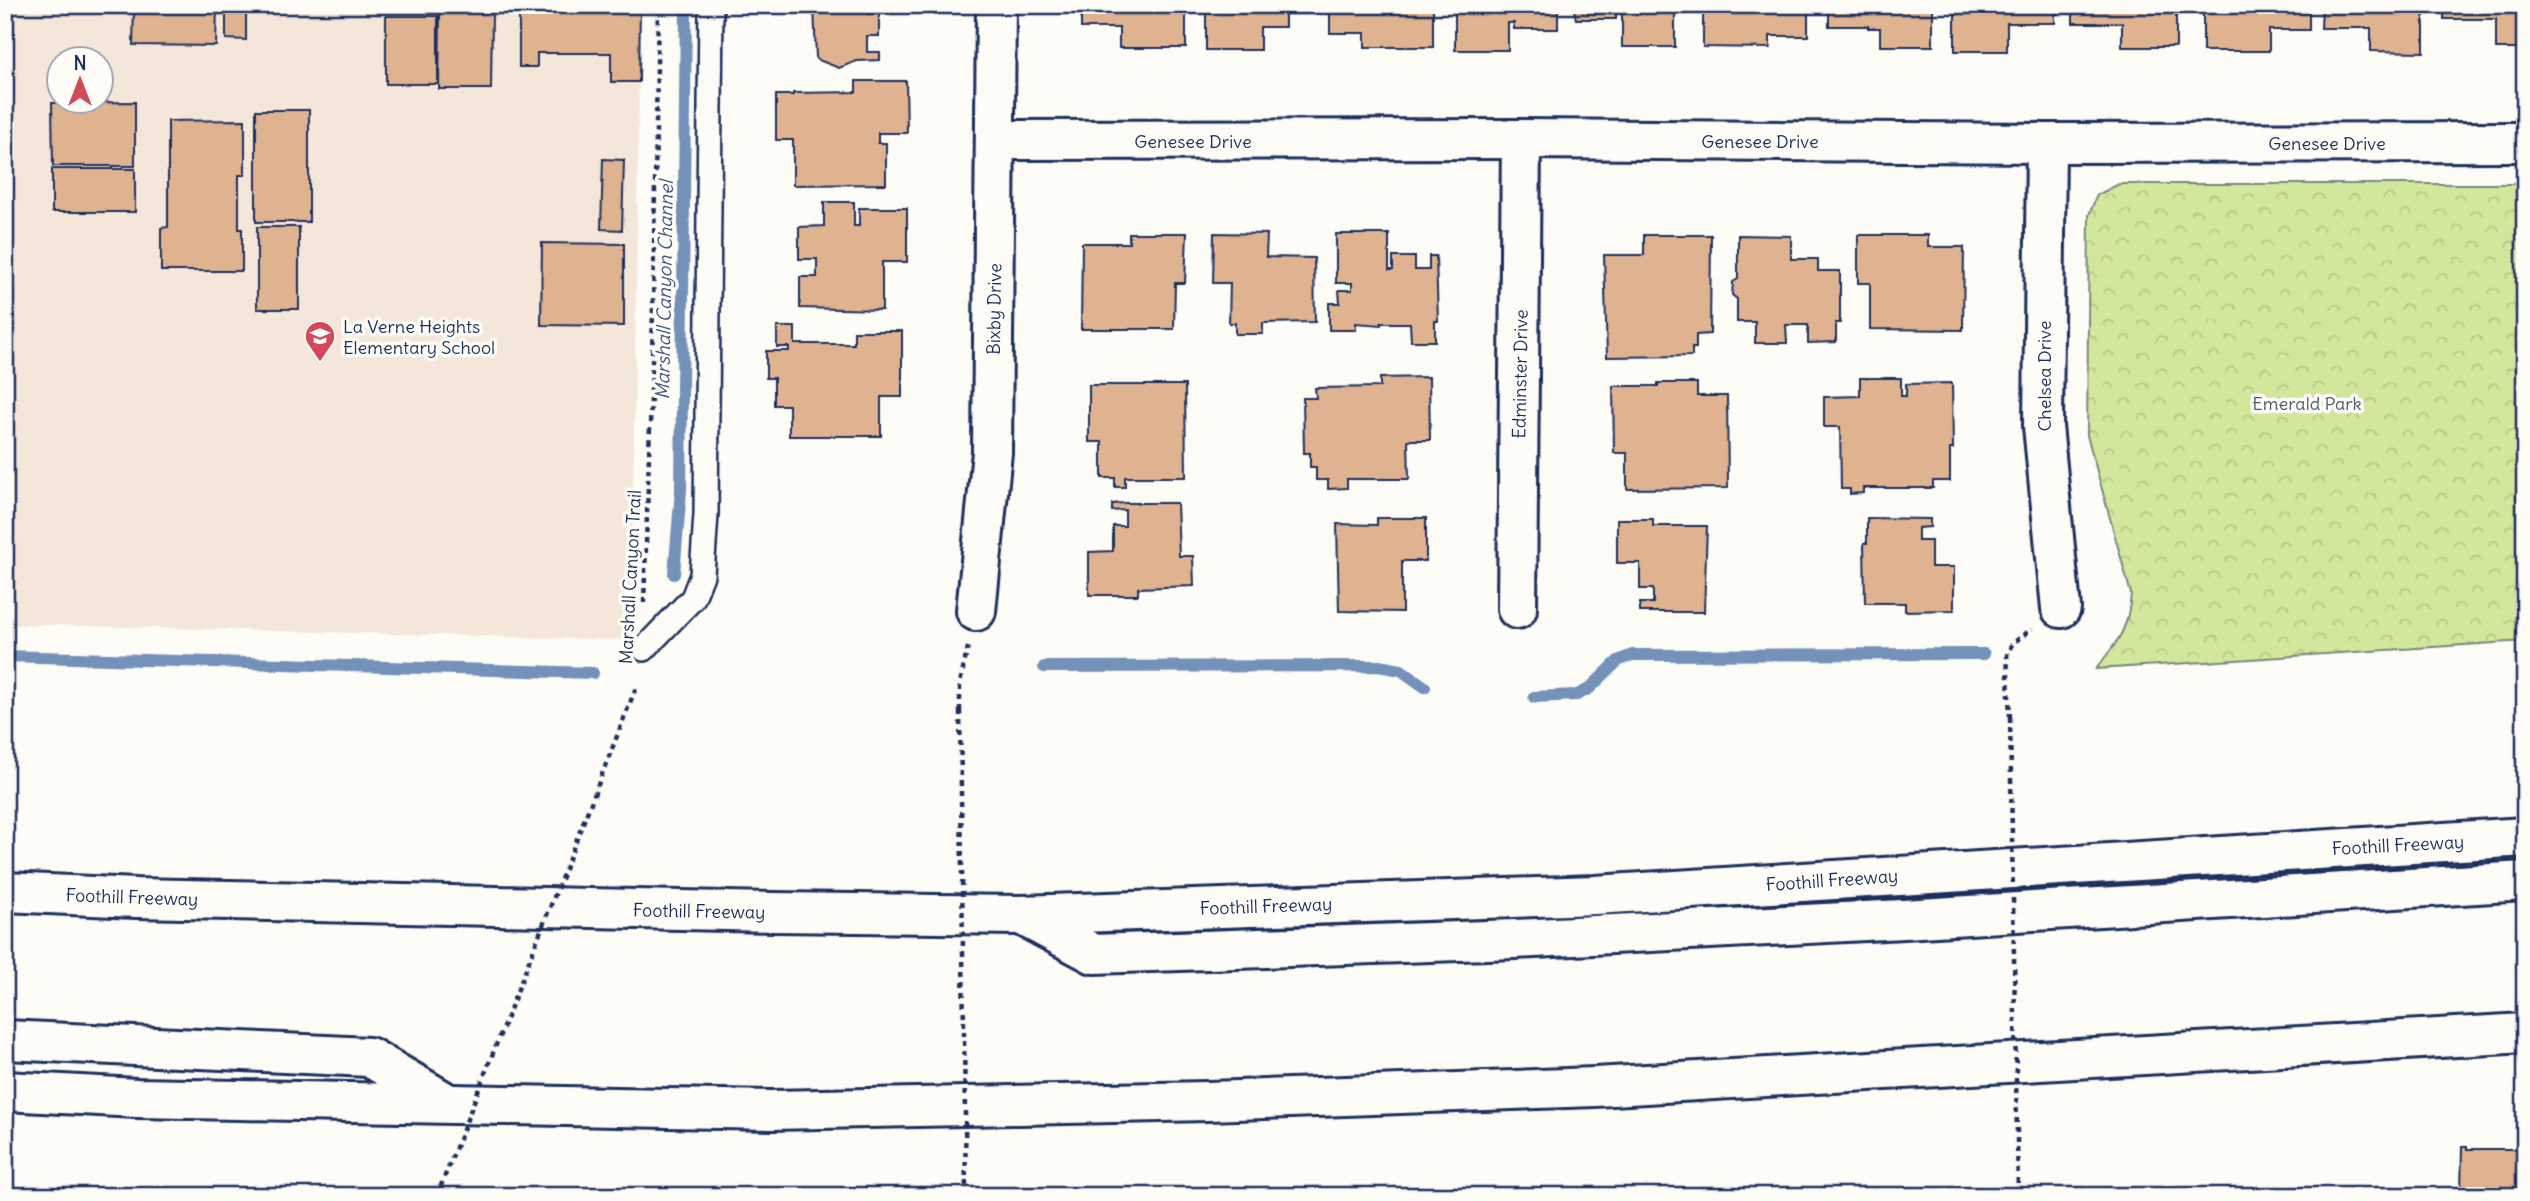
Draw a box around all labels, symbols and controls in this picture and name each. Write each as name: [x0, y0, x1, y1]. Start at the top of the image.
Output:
north arrow: [46, 46, 116, 116]
text: N: [73, 51, 87, 75]
street label: Genesee Drive: [1134, 130, 1252, 153]
street label: Genesee Drive: [1701, 130, 1819, 153]
street label: Genesee Drive: [2268, 132, 2386, 155]
water label: Marshall Canyon Channel: [650, 177, 678, 400]
street label: Bixby Drive: [982, 263, 1006, 355]
street label: Edminster Drive: [1507, 309, 1533, 439]
place label: La Verne Heights Elementary School: [343, 315, 495, 359]
school or university icon: La Verne Heights Elementary School: [303, 319, 337, 363]
street label: Chelsea Drive: [2033, 321, 2056, 432]
park label: Emerald Park: [2252, 392, 2362, 415]
street label: Marshall Canyon Trail: [614, 489, 646, 665]
street label: Foothill Freeway: [2331, 830, 2465, 860]
street label: Foothill Freeway: [1765, 864, 1899, 896]
street label: Foothill Freeway: [65, 883, 199, 911]
street label: Foothill Freeway: [1199, 892, 1333, 920]
street label: Foothill Freeway: [633, 898, 765, 924]

